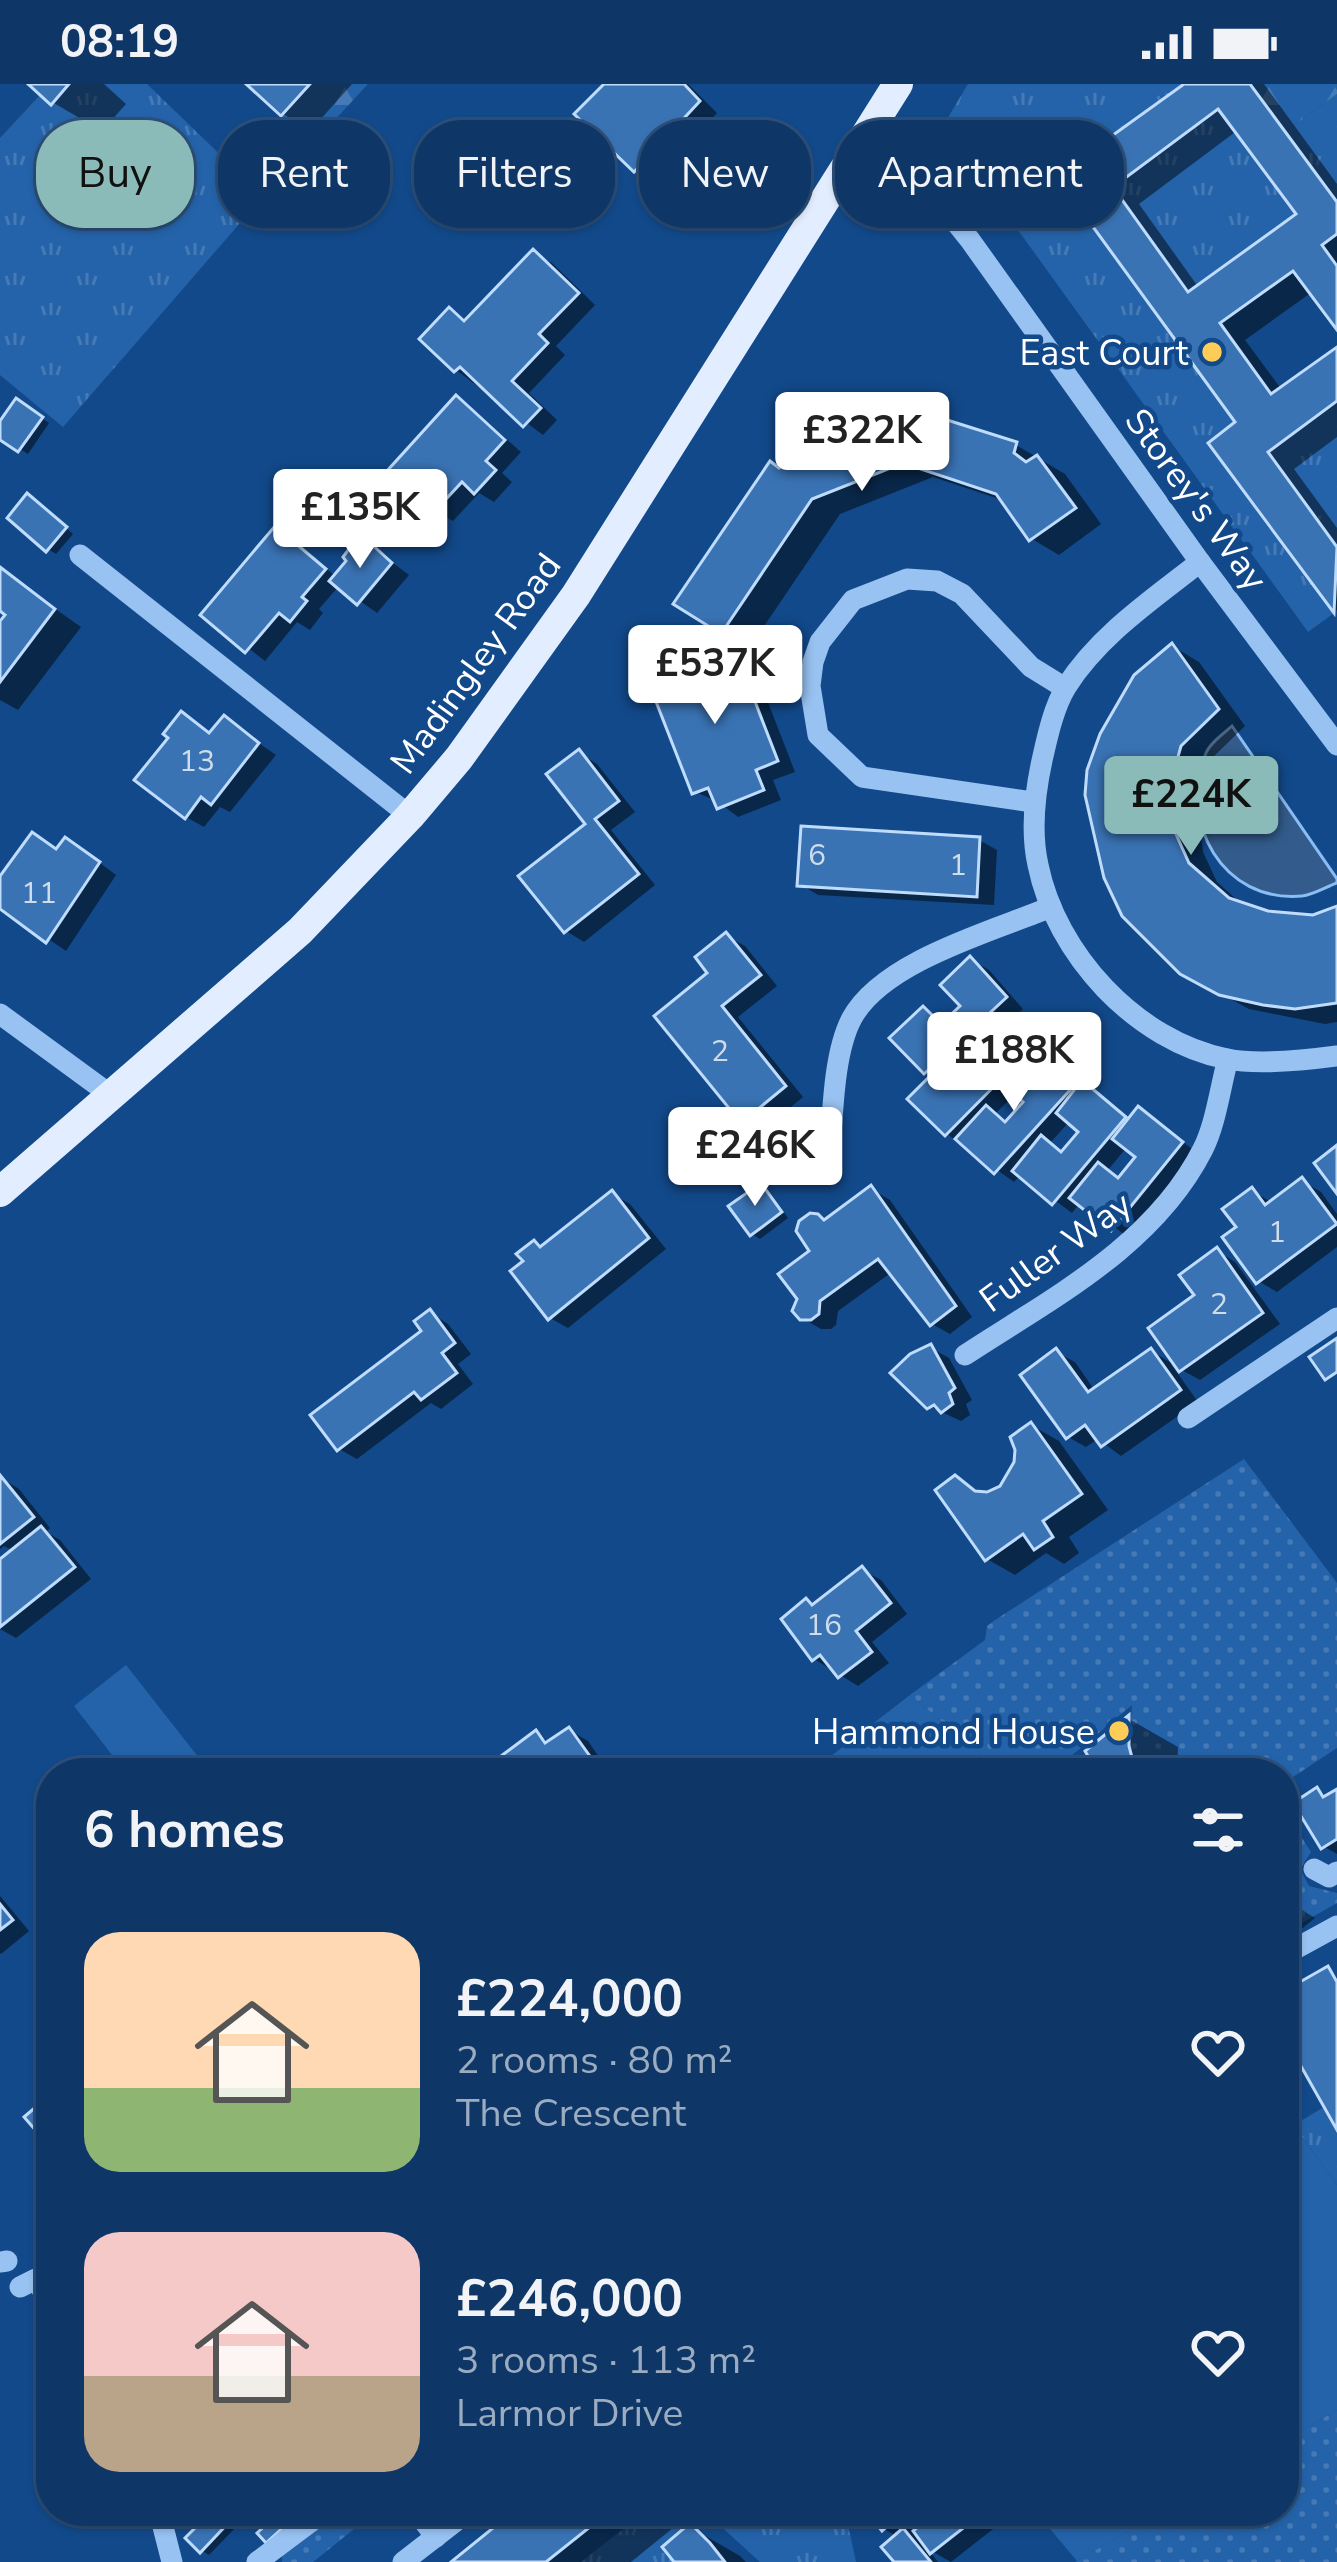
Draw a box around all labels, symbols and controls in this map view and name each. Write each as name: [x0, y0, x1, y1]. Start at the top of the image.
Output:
text: 08:19: [60, 12, 179, 73]
chip: Buy: [36, 120, 194, 228]
chip: Rent: [218, 120, 390, 228]
chip: Filters: [414, 120, 615, 228]
chip: New: [639, 120, 811, 228]
chip: Apartment: [835, 120, 1124, 228]
place label: East Court: [1020, 329, 1188, 378]
marker: East Court: [1199, 339, 1225, 365]
pin: £322K: [778, 392, 946, 494]
street label: Storey's Way: [1113, 399, 1279, 601]
text: £322K: [802, 404, 922, 457]
pin: £135K: [276, 469, 444, 571]
text: £135K: [300, 481, 420, 534]
street label: Madingley Road: [379, 544, 573, 784]
pin: £537K: [631, 625, 799, 727]
text: £537K: [655, 637, 775, 690]
house number: 13: [179, 741, 215, 782]
pin: £224K: [1107, 756, 1275, 858]
text: £224K: [1131, 768, 1251, 821]
house number: 6: [808, 835, 826, 876]
house number: 1: [949, 845, 967, 886]
house number: 11: [21, 873, 57, 914]
pin: £188K: [930, 1012, 1098, 1114]
text: £188K: [954, 1024, 1074, 1077]
house number: 2: [711, 1031, 729, 1072]
pin: £246K: [671, 1107, 839, 1209]
text: £246K: [695, 1119, 815, 1172]
street label: Fuller Way: [970, 1180, 1142, 1324]
house number: 1: [1268, 1212, 1286, 1253]
house number: 2: [1210, 1284, 1228, 1325]
house number: 16: [806, 1605, 842, 1646]
place label: Hammond House: [812, 1708, 1095, 1757]
marker: Hammond House: [1106, 1718, 1132, 1744]
text: 6 homes: [84, 1795, 285, 1865]
icon: filters: [1185, 1797, 1251, 1863]
text: £224,000: [456, 1964, 683, 2034]
icon: home: [180, 1980, 324, 2124]
icon: heart: [1185, 2019, 1251, 2085]
text: 2 rooms · 80 m²: [456, 2034, 733, 2087]
text: The Crescent: [456, 2087, 686, 2140]
text: £246,000: [456, 2264, 683, 2334]
icon: home: [180, 2280, 324, 2424]
icon: heart: [1185, 2319, 1251, 2385]
text: 3 rooms · 113 m²: [456, 2334, 756, 2387]
text: Larmor Drive: [456, 2387, 683, 2440]

